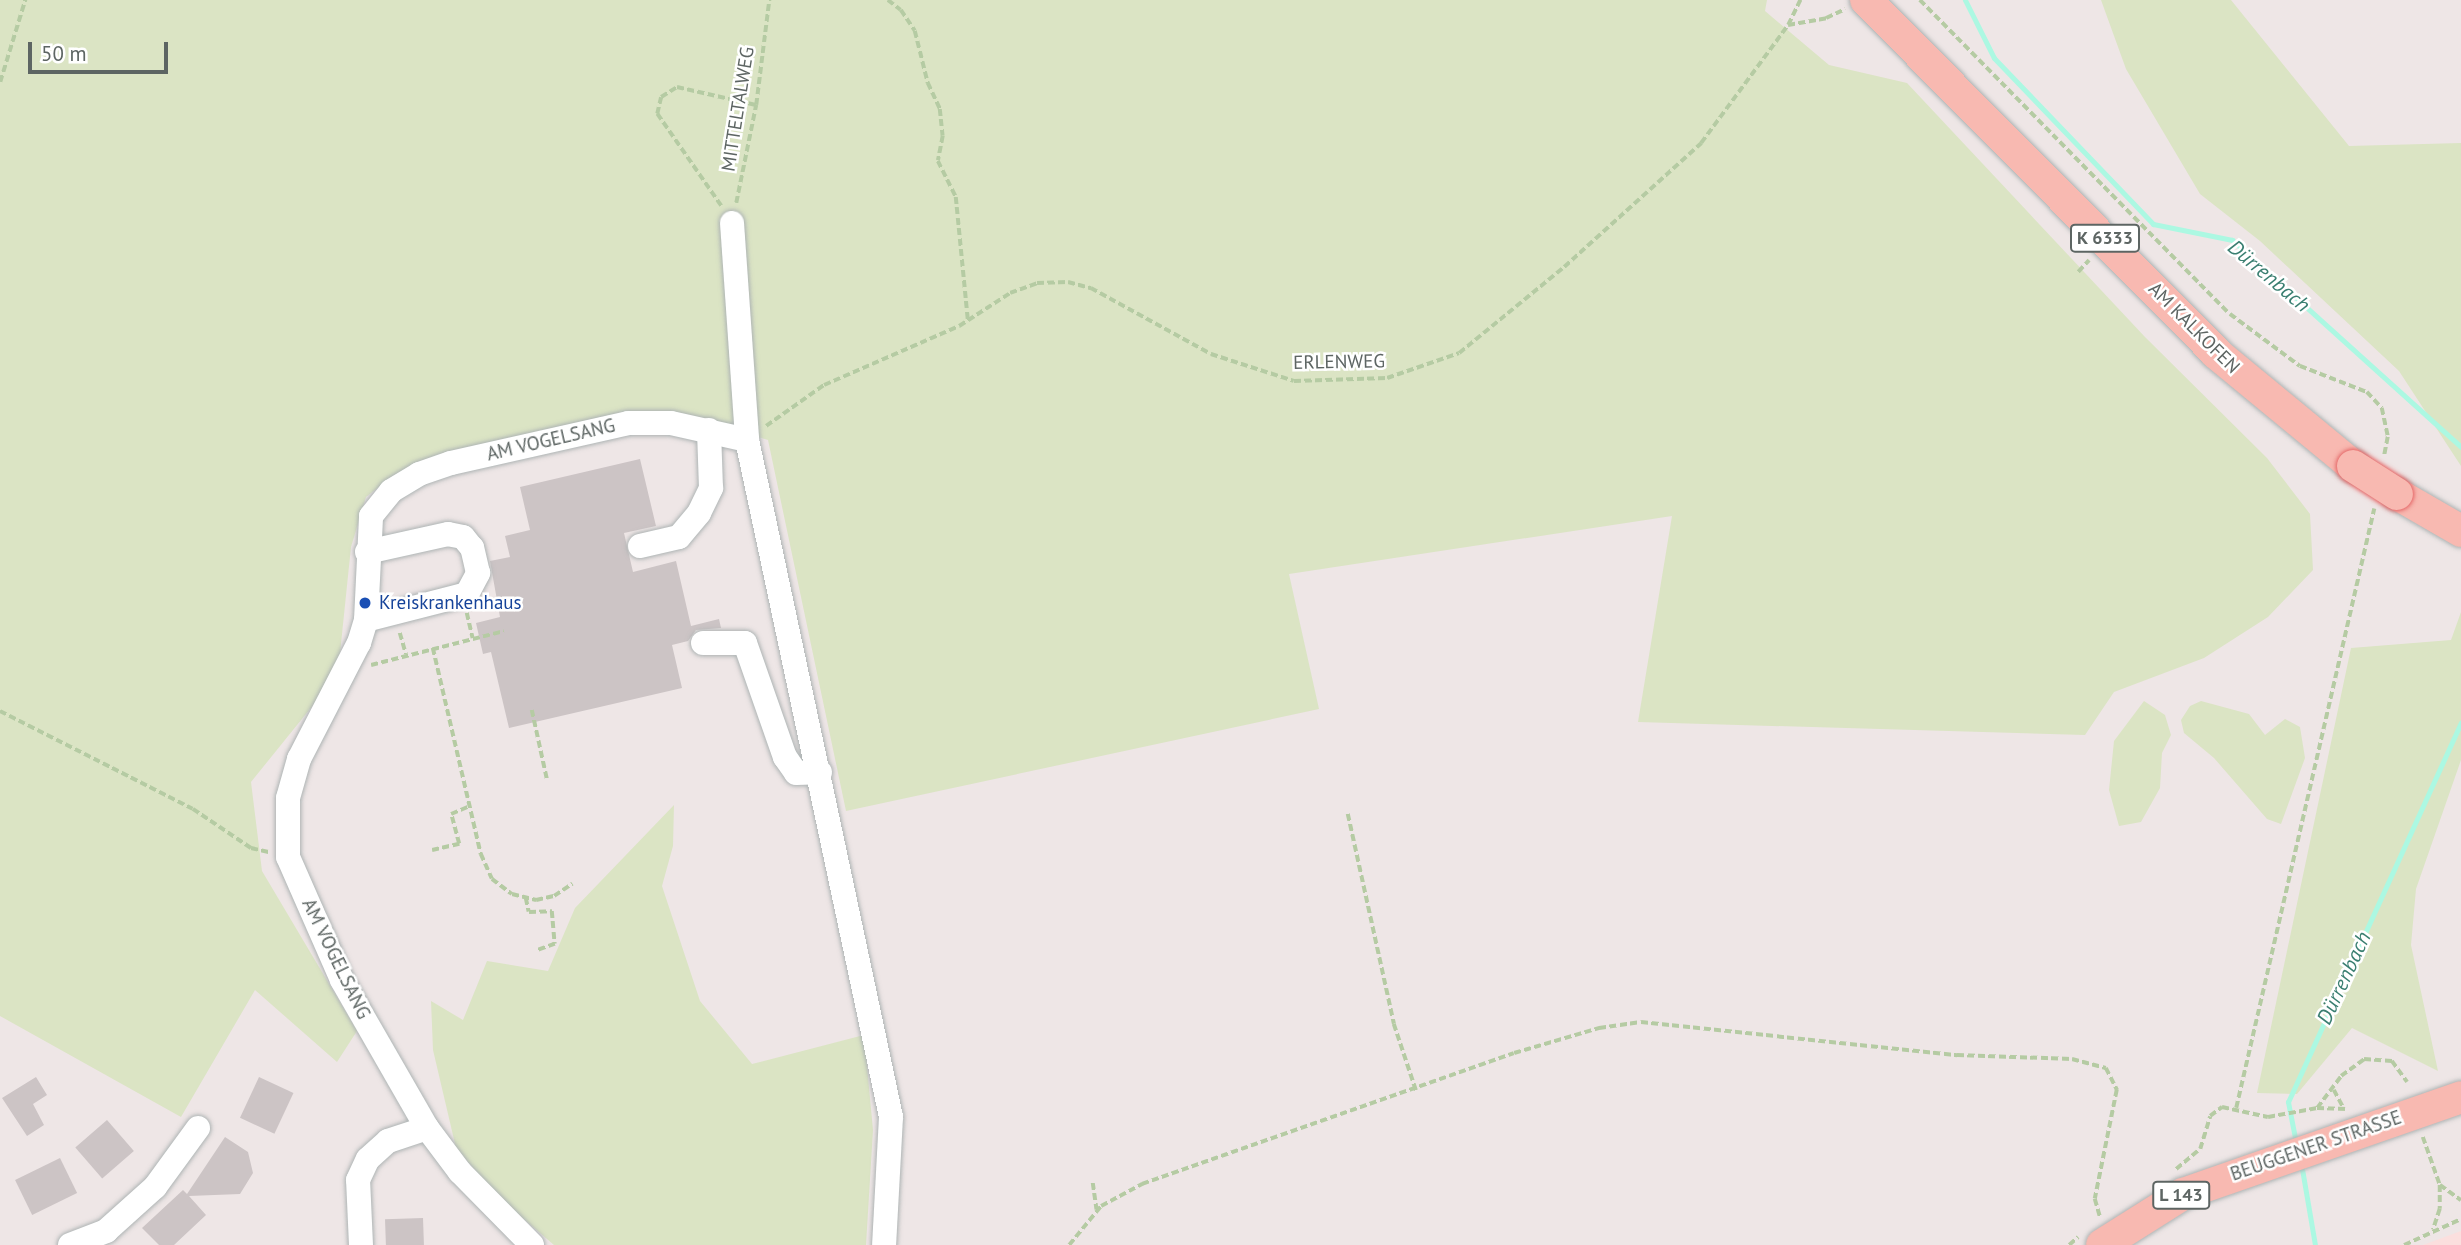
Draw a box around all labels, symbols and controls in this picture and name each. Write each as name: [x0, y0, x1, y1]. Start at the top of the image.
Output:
scale bar: [32, 28, 172, 72]
text: 50 m: [41, 40, 87, 67]
street label: MITTELTALWEG: [717, 45, 759, 173]
road number: K 6333: [2068, 224, 2142, 252]
water label: Dürrenbach: [2223, 234, 2315, 318]
street label: AM KALKOFEN: [2144, 278, 2244, 378]
street label: ERLENWEG: [1293, 350, 1385, 374]
street label: AM VOGELSANG: [484, 414, 618, 466]
place label: Kreiskrankenhaus: [379, 592, 522, 614]
marker: Kreiskrankenhaus: [357, 595, 373, 611]
street label: AM VOGELSANG: [297, 895, 375, 1023]
water label: Dürrenbach: [2312, 928, 2376, 1028]
street label: BEUGGENER STRASSE: [2227, 1106, 2405, 1186]
road number: L 143: [2151, 1180, 2211, 1210]

